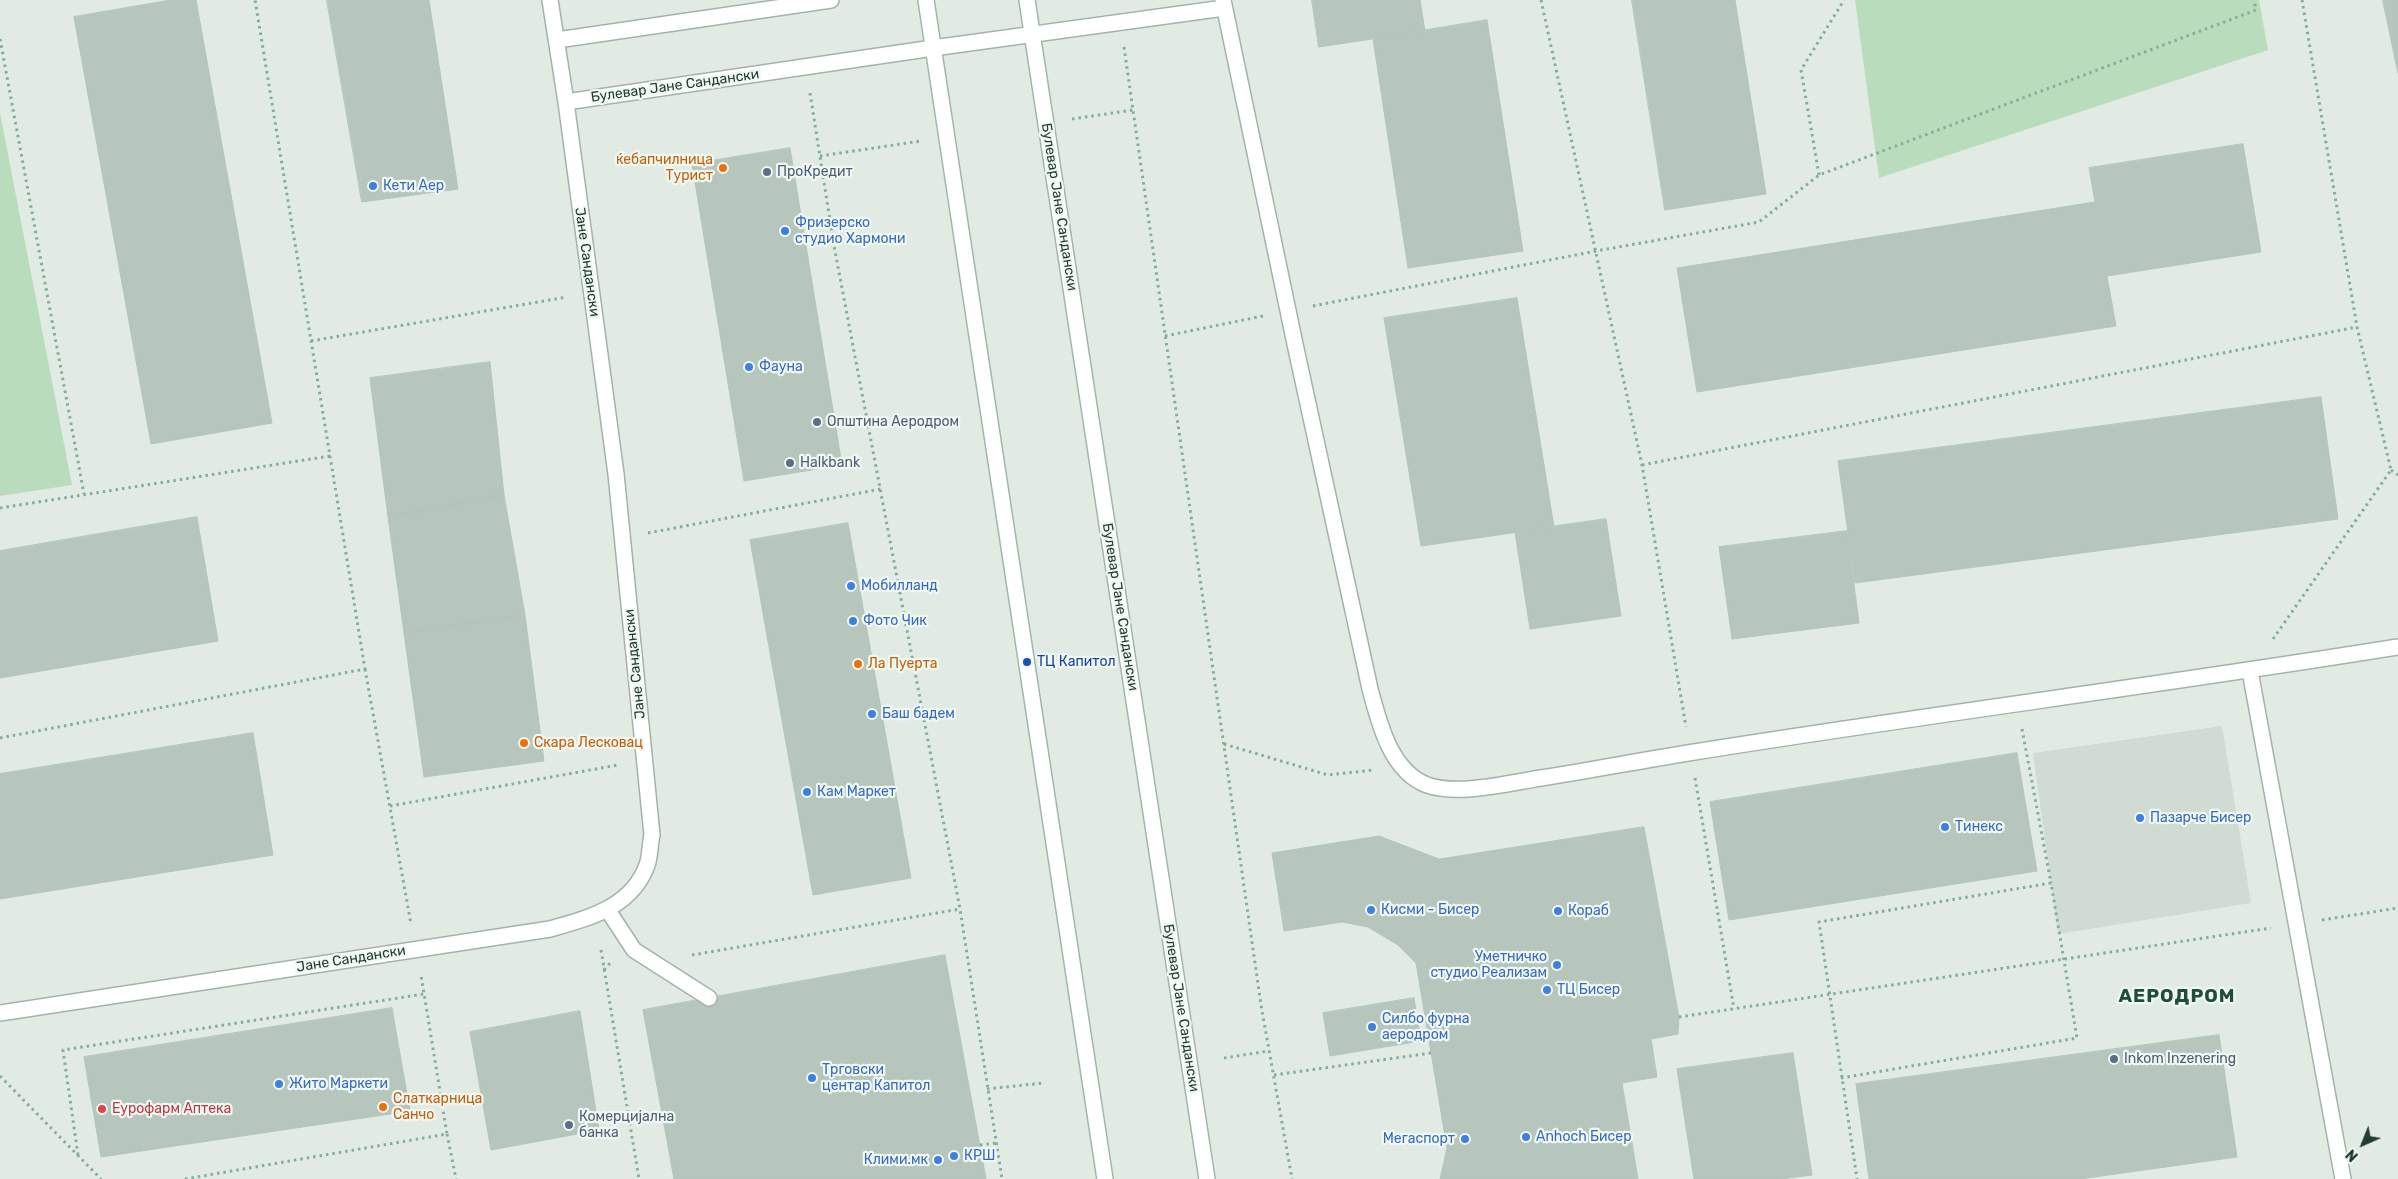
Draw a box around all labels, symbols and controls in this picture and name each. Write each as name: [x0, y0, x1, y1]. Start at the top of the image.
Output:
street label: Булевар Јане Сандански: [590, 66, 760, 106]
street label: Булевар Јане Сандански: [1037, 122, 1081, 292]
place label: ќебапчилница Турист: [616, 152, 713, 184]
marker: ќебапчилница Турист: [717, 162, 729, 174]
place label: ПроКредит: [777, 164, 853, 180]
marker: ПроКредит: [761, 166, 773, 178]
place label: Кети Аер: [383, 178, 444, 194]
marker: Кети Аер: [367, 180, 379, 192]
street label: Јане Сандански: [571, 206, 603, 318]
place label: Фризерско студио Хармони: [795, 215, 906, 248]
marker: Фризерско студио Хармони: [779, 225, 791, 237]
place label: Фауна: [759, 359, 803, 375]
marker: Фауна: [743, 361, 755, 373]
place label: Општина Аеродром: [827, 414, 959, 430]
marker: Општина Аеродром: [811, 416, 823, 428]
place label: Halkbank: [800, 455, 860, 471]
marker: Halkbank: [784, 457, 796, 469]
street label: Булевар Јане Сандански: [1098, 522, 1142, 692]
place label: Мобилланд: [861, 578, 938, 594]
marker: Мобилланд: [845, 580, 857, 592]
street label: Јане Сандански: [621, 608, 649, 720]
place label: Фото Чик: [863, 613, 927, 629]
marker: Фото Чик: [847, 615, 859, 627]
place label: ТЦ Капитол: [1037, 654, 1116, 670]
place label: Ла Пуерта: [868, 656, 938, 672]
marker: ТЦ Капитол: [1021, 656, 1033, 668]
marker: Ла Пуерта: [852, 658, 864, 670]
place label: Баш бадем: [882, 706, 955, 722]
marker: Баш бадем: [866, 708, 878, 720]
place label: Скара Лесковац: [534, 735, 643, 751]
marker: Скара Лесковац: [518, 737, 530, 749]
place label: Кам Маркет: [817, 784, 896, 800]
marker: Кам Маркет: [801, 786, 813, 798]
place label: Пазарче Бисер: [2150, 810, 2251, 826]
marker: Пазарче Бисер: [2134, 812, 2146, 824]
place label: Тинекс: [1955, 819, 2003, 835]
marker: Тинекс: [1939, 821, 1951, 833]
place label: Кисми - Бисер: [1381, 902, 1479, 918]
place label: Кораб: [1568, 903, 1609, 919]
marker: Кисми - Бисер: [1365, 904, 1377, 916]
marker: Кораб: [1552, 905, 1564, 917]
street label: Булевар Јане Сандански: [1159, 923, 1203, 1093]
street label: Јане Сандански: [295, 942, 407, 976]
place label: Уметничко студио Реализам: [1430, 949, 1547, 982]
marker: Уметничко студио Реализам: [1551, 959, 1563, 971]
place label: ТЦ Бисер: [1557, 982, 1620, 998]
marker: ТЦ Бисер: [1541, 984, 1553, 996]
district label: АЕРОДРОМ: [2117, 986, 2237, 1008]
place label: Силбо фурна аеродром: [1382, 1011, 1470, 1044]
marker: Силбо фурна аеродром: [1366, 1021, 1378, 1033]
place label: Inkom Inzenering: [2124, 1051, 2236, 1067]
marker: Inkom Inzenering: [2108, 1053, 2120, 1065]
place label: Трговски центар Капитол: [822, 1062, 930, 1094]
marker: Трговски центар Капитол: [806, 1072, 818, 1084]
place label: Жито Маркети: [289, 1076, 388, 1092]
marker: Жито Маркети: [273, 1078, 285, 1090]
place label: Слаткарница Санчо: [393, 1091, 482, 1124]
place label: Еурофарм Аптека: [112, 1101, 231, 1117]
marker: Слаткарница Санчо: [377, 1101, 389, 1113]
marker: Еурофарм Аптека: [96, 1103, 108, 1115]
place label: Комерцијална банка: [579, 1109, 674, 1142]
marker: Комерцијална банка: [563, 1119, 575, 1131]
north arrow: [2338, 1119, 2388, 1169]
place label: Anhoch Бисер: [1536, 1129, 1632, 1145]
place label: Мегаспорт: [1383, 1131, 1455, 1147]
marker: Anhoch Бисер: [1520, 1131, 1532, 1143]
marker: Мегаспорт: [1459, 1133, 1471, 1145]
text: N: [2343, 1146, 2362, 1165]
place label: КРШ: [964, 1148, 995, 1164]
marker: КРШ: [948, 1150, 960, 1162]
place label: Клими.мк: [864, 1152, 928, 1168]
marker: Клими.мк: [932, 1154, 944, 1166]

